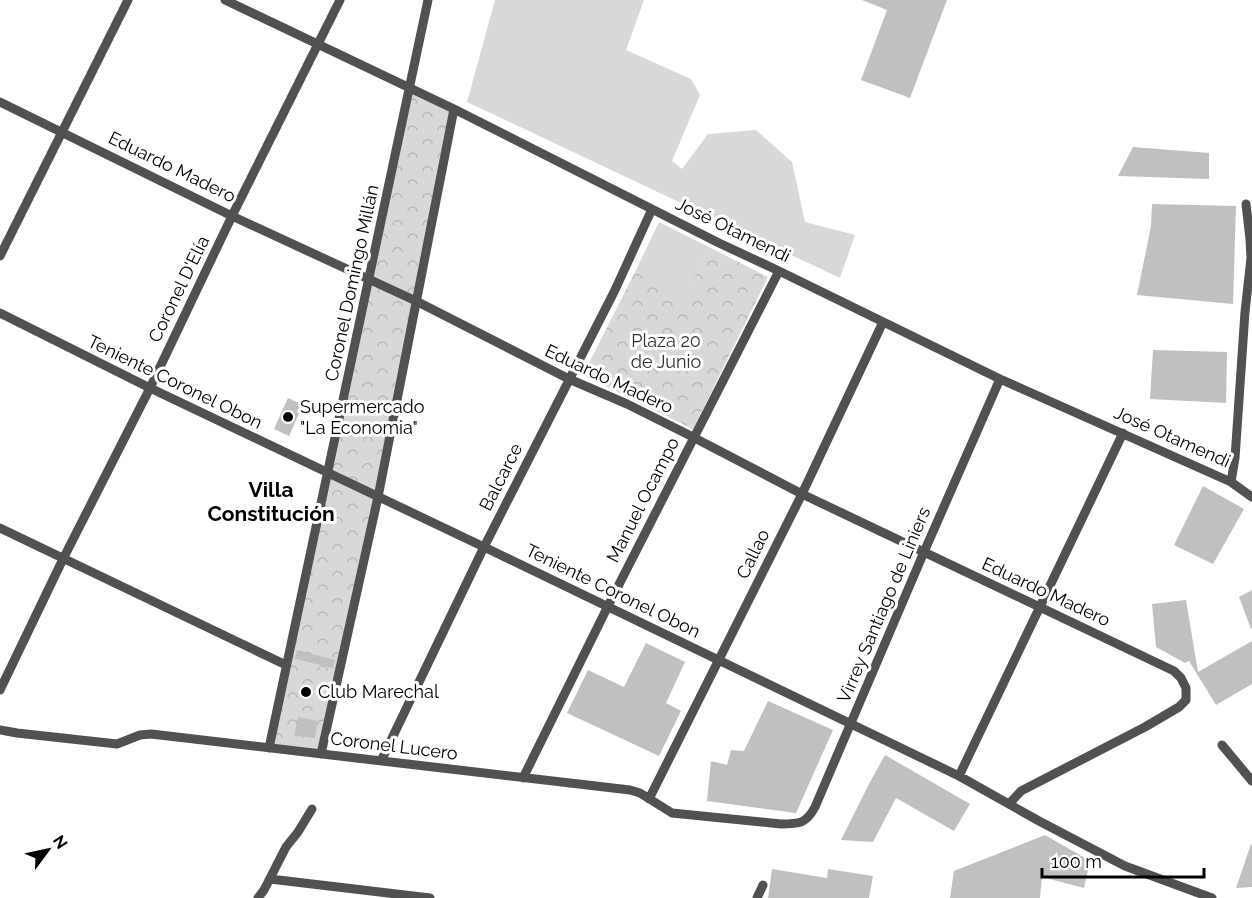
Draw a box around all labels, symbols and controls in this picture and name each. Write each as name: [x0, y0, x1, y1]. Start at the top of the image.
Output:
street label: Eduardo Madero: [105, 127, 240, 207]
street label: Coronel Domingo Millán: [320, 183, 383, 383]
street label: José Otamendi: [672, 193, 794, 266]
street label: Coronel D'Elía: [144, 232, 213, 345]
street label: Teniente Coronel Obon: [85, 330, 266, 433]
park label: Plaza 20 de Junio: [631, 330, 701, 372]
street label: Eduardo Madero: [542, 340, 677, 418]
place label: Supermercado "La Economia": [300, 396, 425, 438]
street label: José Otamendi: [1111, 402, 1234, 472]
marker: Supermercado "La Economia": [281, 410, 295, 424]
street label: Manuel Ocampo: [602, 433, 683, 566]
street label: Balcarce: [475, 439, 527, 514]
district label: Villa Constitución: [207, 477, 335, 526]
street label: Virrey Santiago de Liniers: [833, 503, 934, 706]
street label: Callao: [732, 525, 774, 582]
street label: Teniente Coronel Obon: [523, 539, 704, 642]
street label: Eduardo Madero: [979, 553, 1114, 631]
place label: Club Marechal: [318, 681, 439, 702]
marker: Club Marechal: [299, 685, 313, 699]
street label: Coronel Lucero: [329, 727, 459, 764]
north arrow: [18, 820, 78, 880]
text: N: [49, 832, 71, 852]
scale bar: [1042, 841, 1204, 879]
text: 100 m: [1051, 851, 1102, 872]

